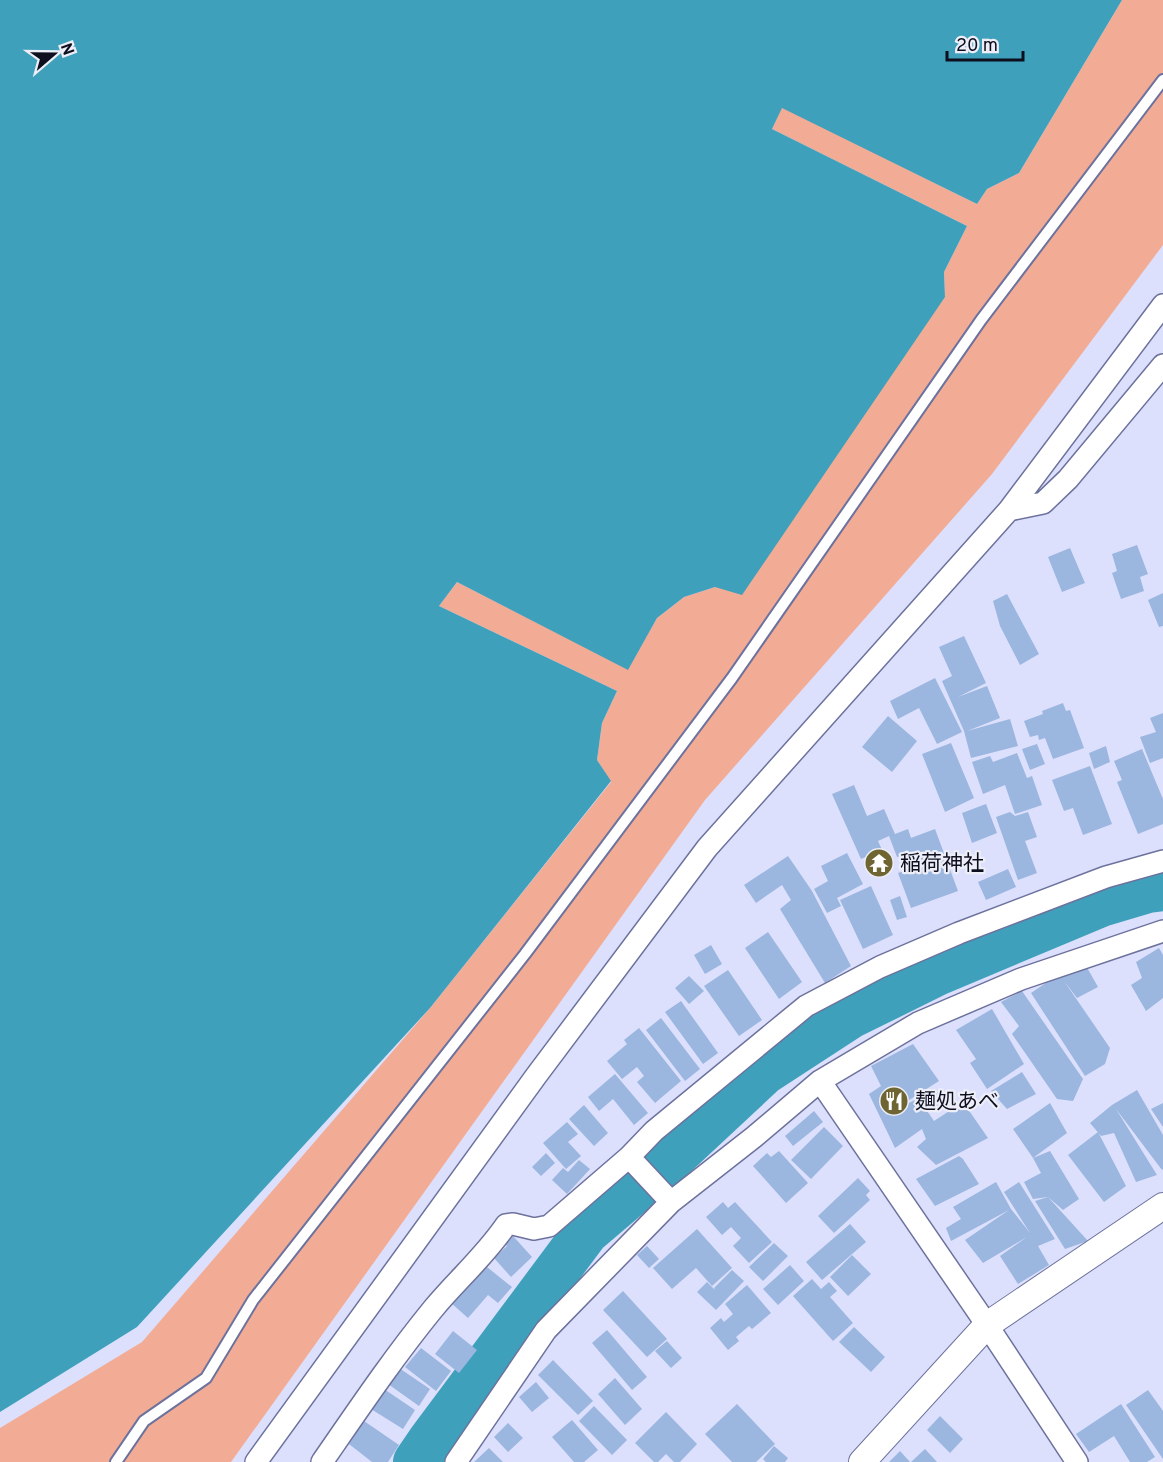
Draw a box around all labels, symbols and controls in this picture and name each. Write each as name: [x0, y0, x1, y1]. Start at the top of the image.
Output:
north arrow: [24, 24, 84, 84]
scale bar: [947, 24, 1024, 62]
text: 20 m: [956, 35, 998, 58]
text: N: [55, 41, 78, 58]
temple icon: 稲荷神社: [863, 847, 895, 879]
place label: 稲荷神社: [900, 851, 984, 878]
restaurant icon: 麺処あべ: [878, 1085, 910, 1117]
place label: 麺処あべ: [915, 1089, 999, 1116]

